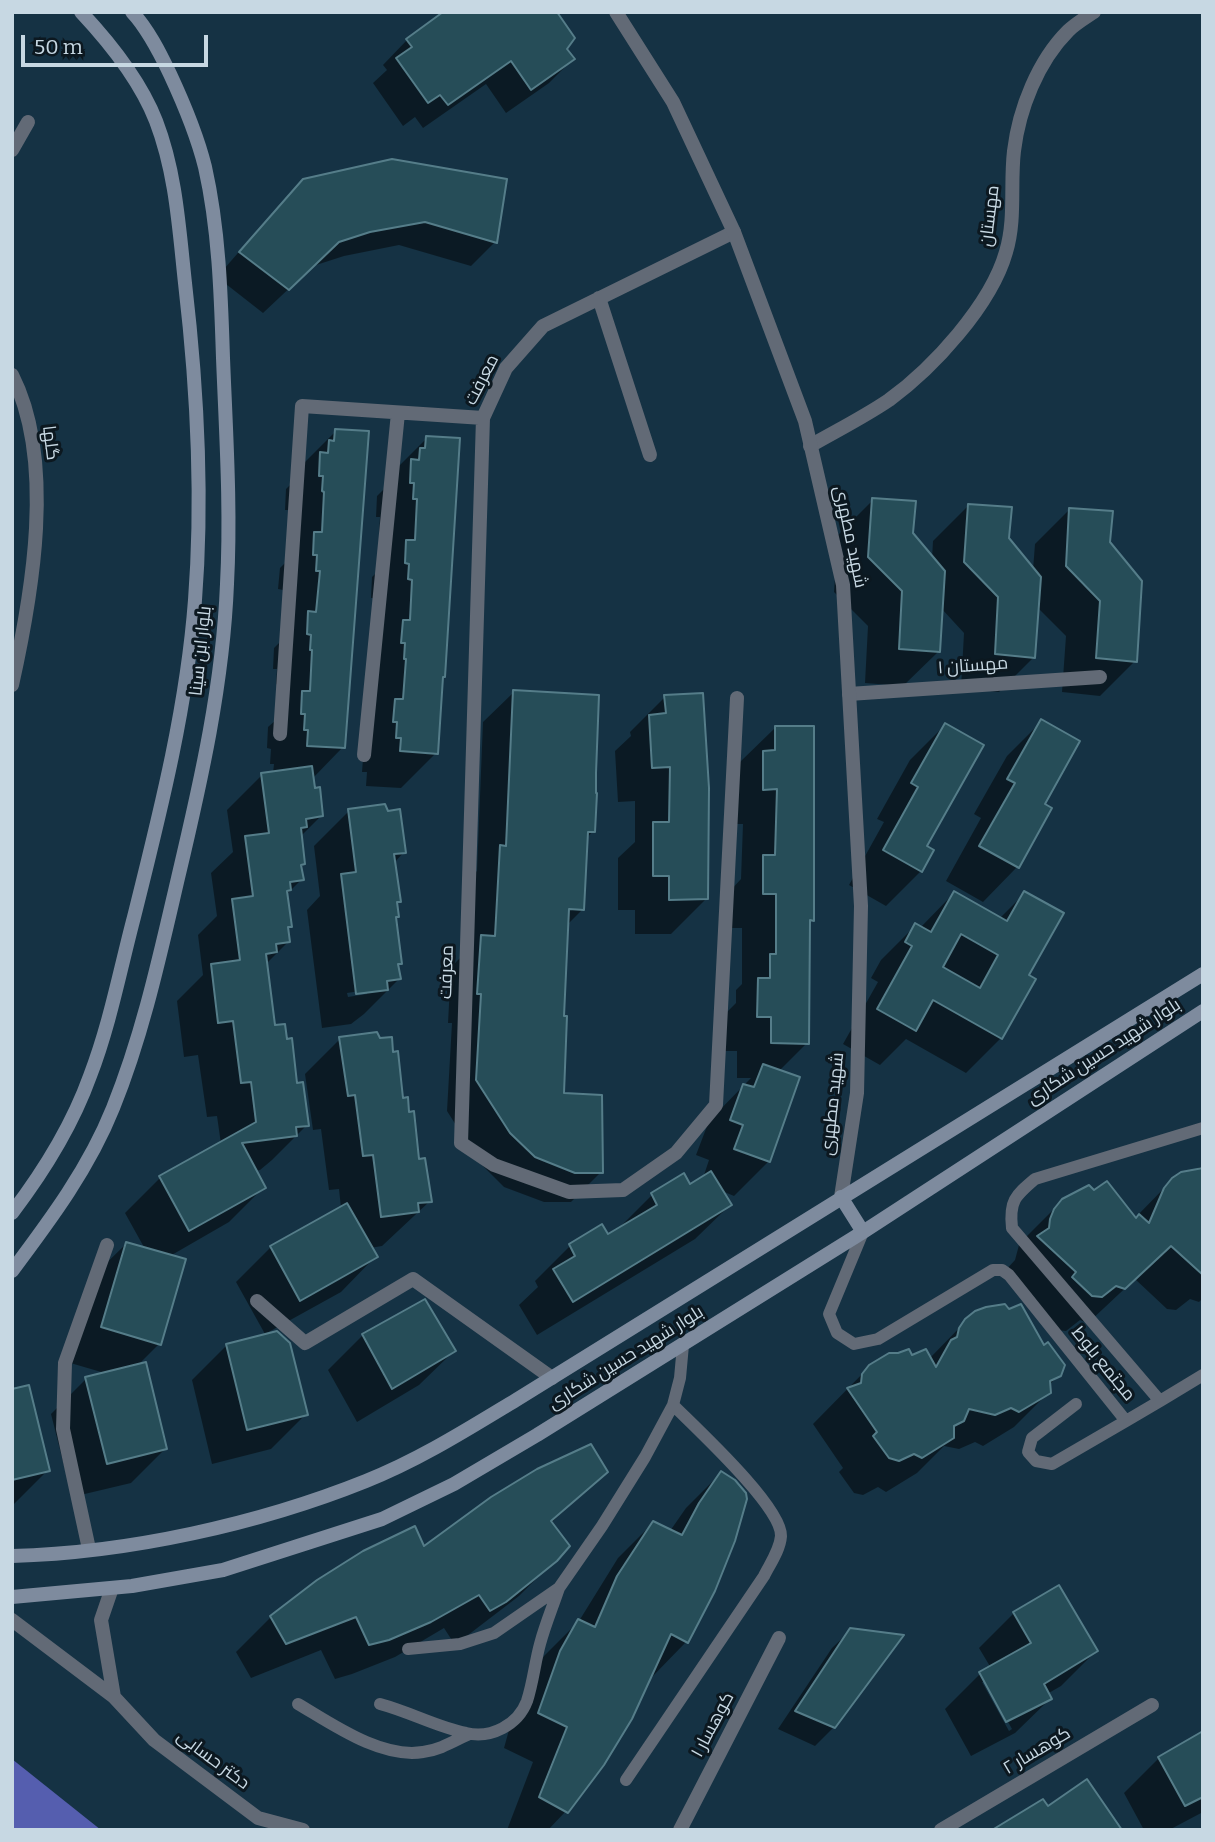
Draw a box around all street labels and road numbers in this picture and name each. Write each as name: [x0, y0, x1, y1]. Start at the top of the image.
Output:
street label: مهستان: [976, 184, 1004, 248]
street label: معرفت: [460, 351, 504, 409]
street label: گلها: [37, 424, 63, 462]
street label: شهید مطهری: [829, 484, 871, 590]
street label: بلوار ابن سینا: [186, 605, 216, 697]
street label: مهستان ۱: [937, 653, 1009, 679]
street label: معرفت: [435, 945, 459, 999]
street label: بلوار شهید حسین شکاری: [1023, 994, 1185, 1110]
street label: شهید مطهری: [817, 1051, 849, 1157]
street label: بلوار شهید حسین شکاری: [544, 1301, 708, 1415]
street label: مجتمع بلوط: [1067, 1323, 1139, 1405]
street label: کوهسار ۱: [687, 1689, 739, 1761]
street label: کوهسار ۲: [999, 1723, 1075, 1779]
street label: دکتر حسابی: [172, 1726, 254, 1794]

